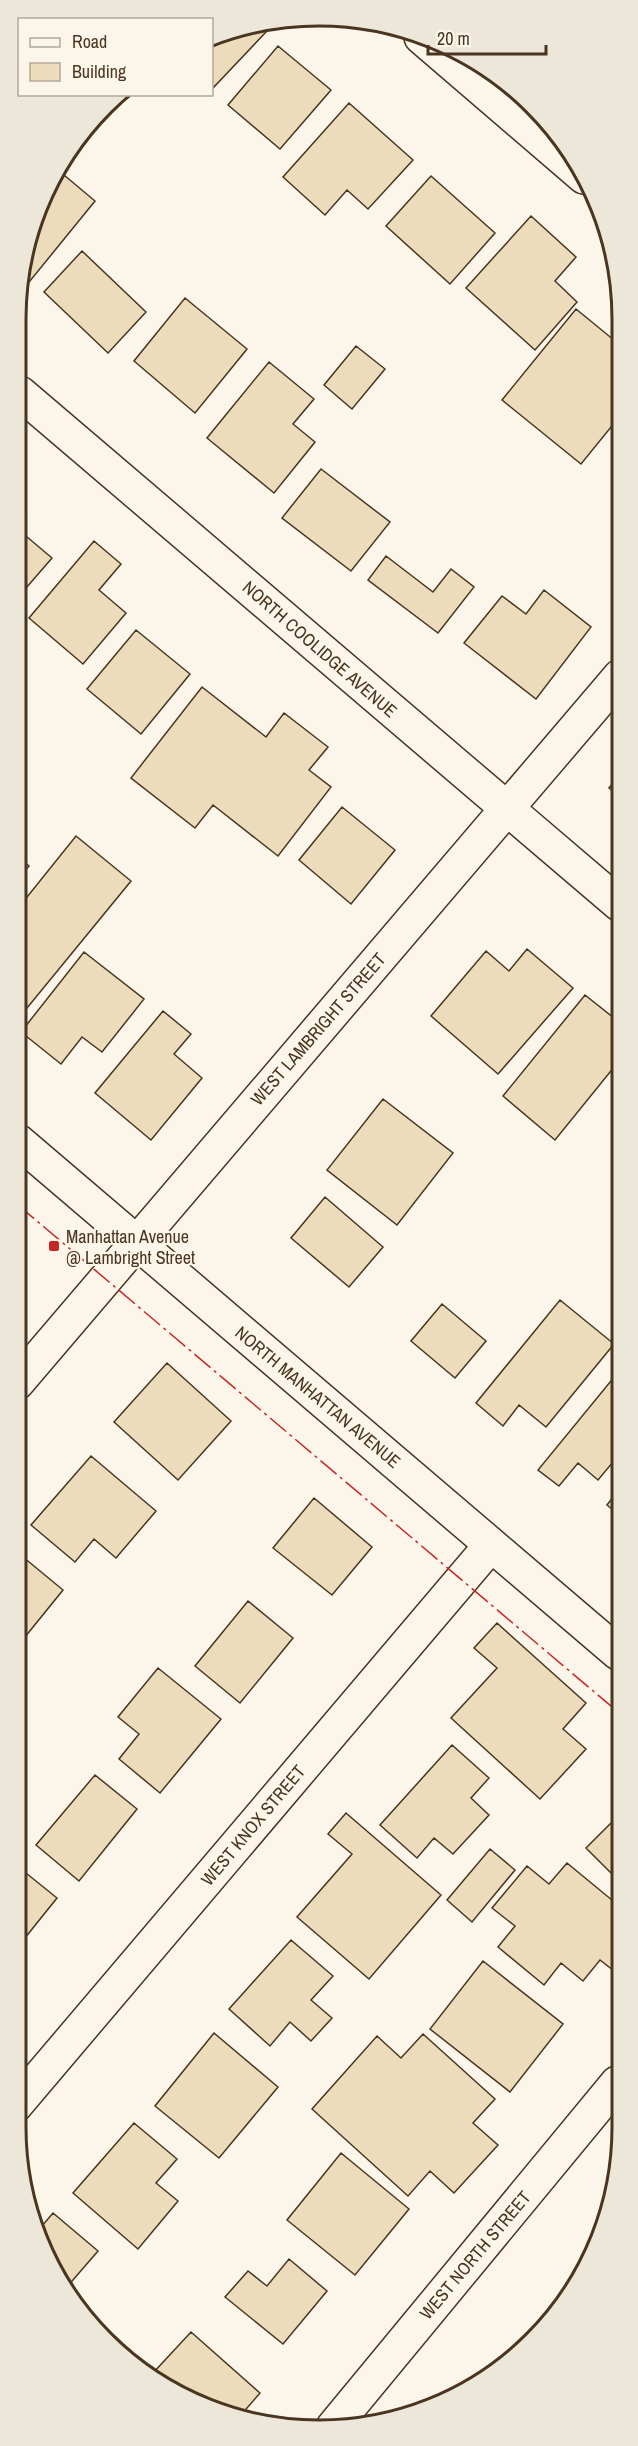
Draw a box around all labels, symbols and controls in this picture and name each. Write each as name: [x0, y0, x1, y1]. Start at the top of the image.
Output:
legend: [18, 18, 213, 96]
scale bar: [428, 18, 546, 56]
text: 20 m: [437, 26, 470, 51]
text: Road: [72, 29, 107, 54]
text: Building: [72, 59, 127, 84]
street label: NORTH COOLIDGE AVENUE: [237, 575, 403, 723]
street label: WEST LAMBRIGHT STREET: [245, 947, 391, 1111]
place label: Manhattan Avenue @ Lambright Street: [66, 1224, 195, 1270]
marker: Manhattan Avenue @ Lambright Street: [47, 1239, 61, 1253]
street label: NORTH MANHATTAN AVENUE: [230, 1320, 406, 1474]
street label: WEST KNOX STREET: [195, 1759, 311, 1891]
street label: WEST NORTH STREET: [414, 2185, 536, 2325]

